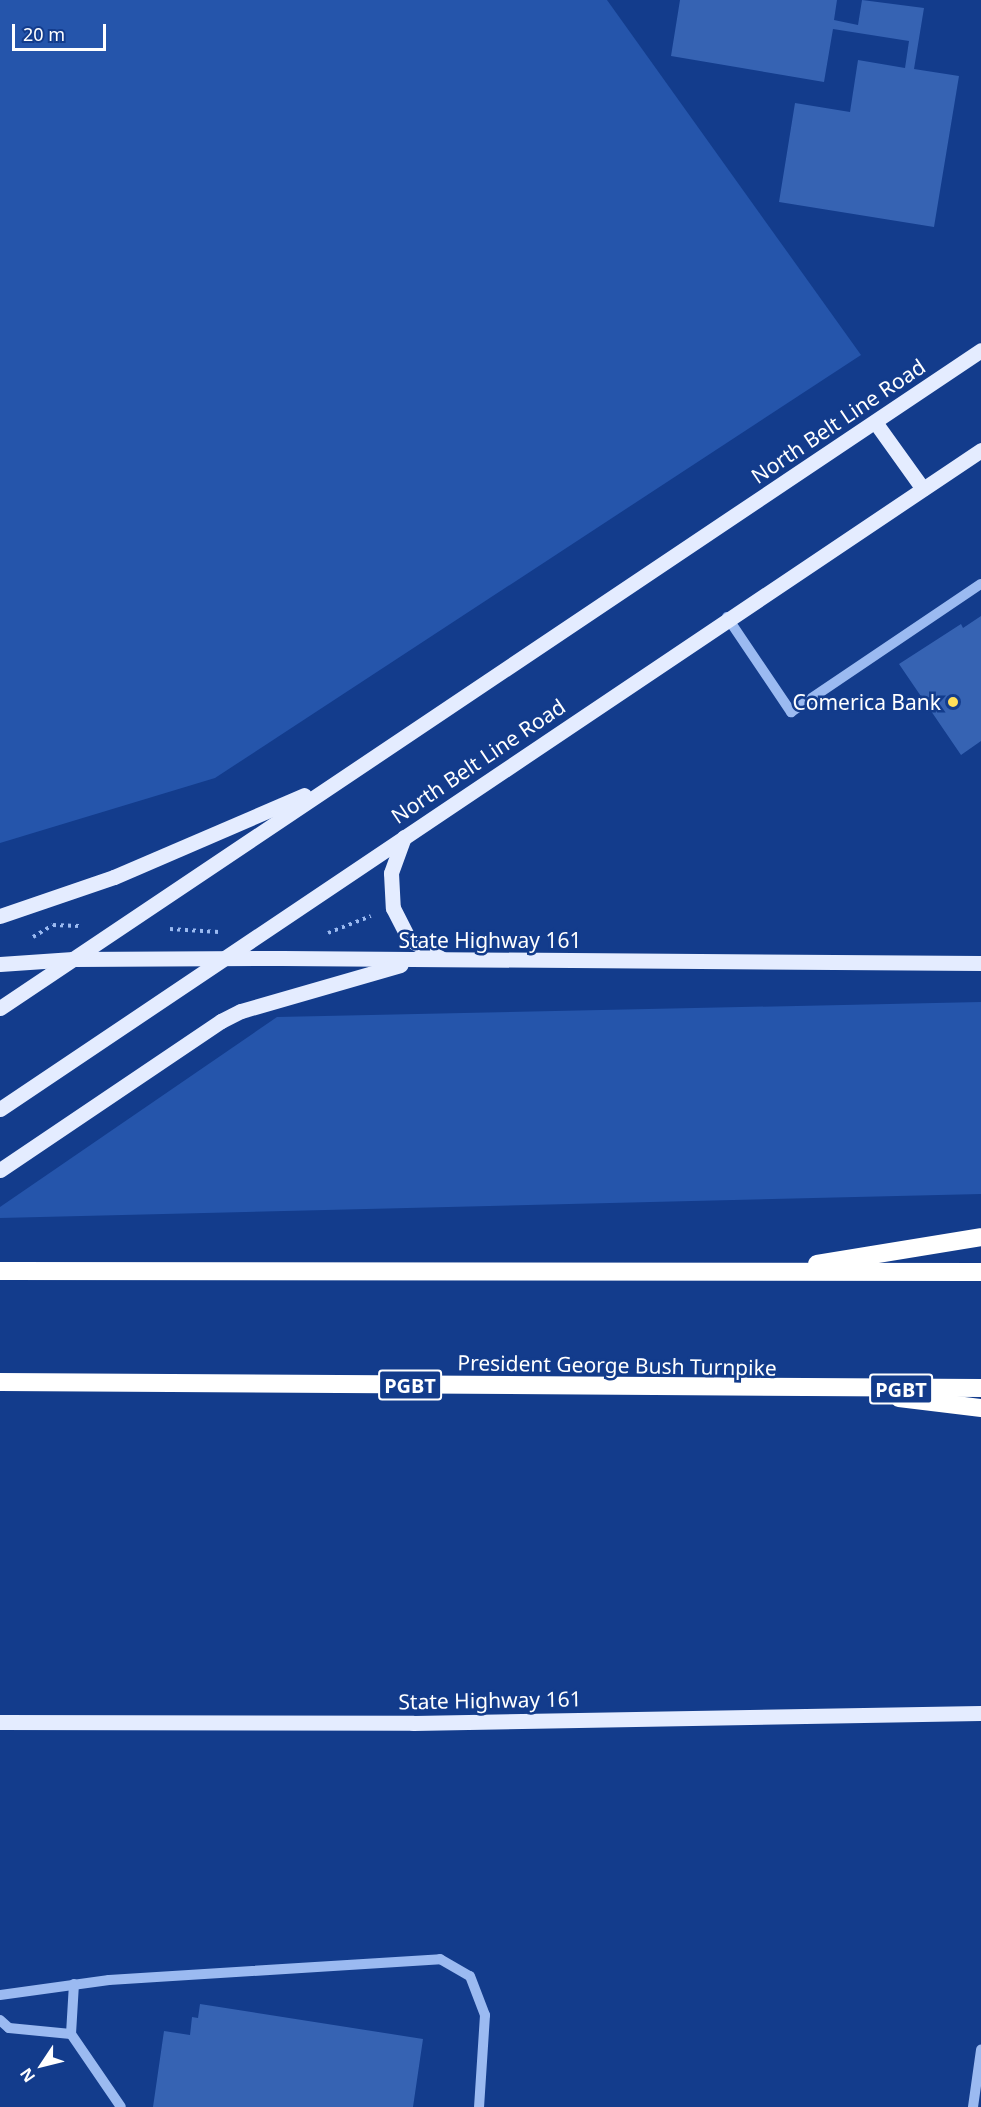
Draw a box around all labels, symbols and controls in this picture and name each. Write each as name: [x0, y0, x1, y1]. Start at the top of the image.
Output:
scale bar: [15, 12, 110, 50]
text: 20 m: [23, 22, 65, 46]
street label: North Belt Line Road: [746, 353, 930, 489]
place label: Comerica Bank: [793, 689, 941, 715]
street label: North Belt Line Road: [386, 693, 570, 829]
marker: Comerica Bank: [946, 695, 960, 709]
street label: State Highway 161: [398, 927, 582, 953]
street label: President George Bush Turnpike: [457, 1350, 777, 1380]
road number: PGBT: [377, 1368, 443, 1402]
road number: PGBT: [868, 1372, 934, 1406]
street label: State Highway 161: [398, 1686, 582, 1714]
north arrow: [12, 2035, 72, 2095]
text: N: [15, 2064, 40, 2087]

